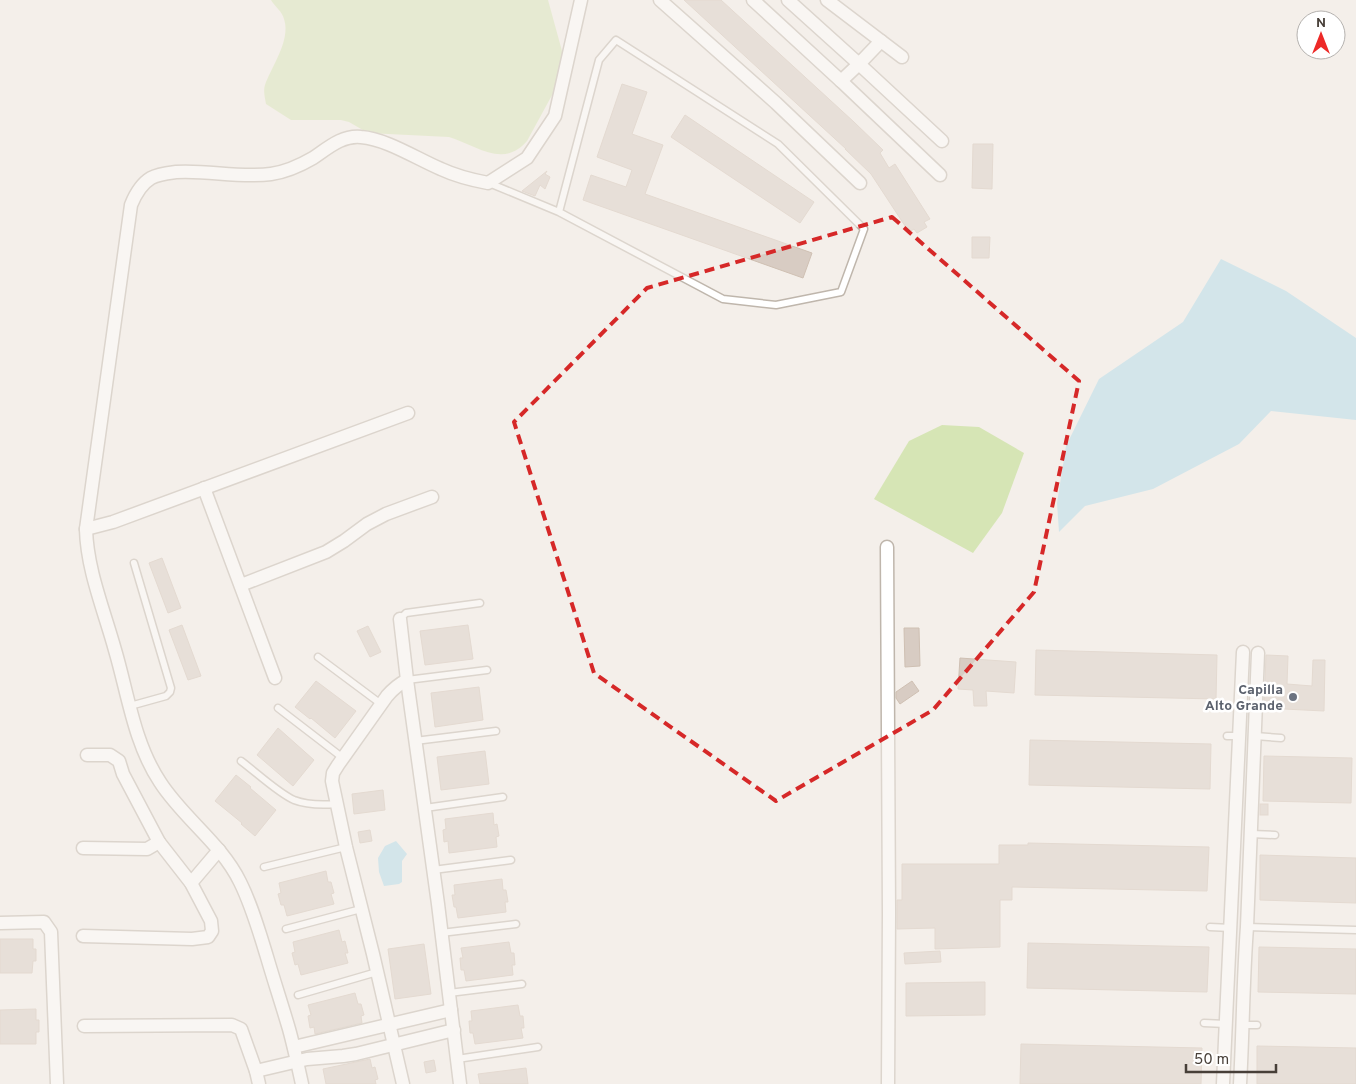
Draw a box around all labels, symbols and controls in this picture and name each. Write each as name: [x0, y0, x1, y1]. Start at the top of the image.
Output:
north arrow: [1296, 10, 1346, 60]
text: N: [1316, 15, 1326, 32]
place label: Capilla Alto Grande: [1205, 682, 1283, 715]
marker: Capilla Alto Grande: [1287, 691, 1299, 703]
scale bar: [1186, 1042, 1276, 1074]
text: 50 m: [1194, 1051, 1229, 1070]

